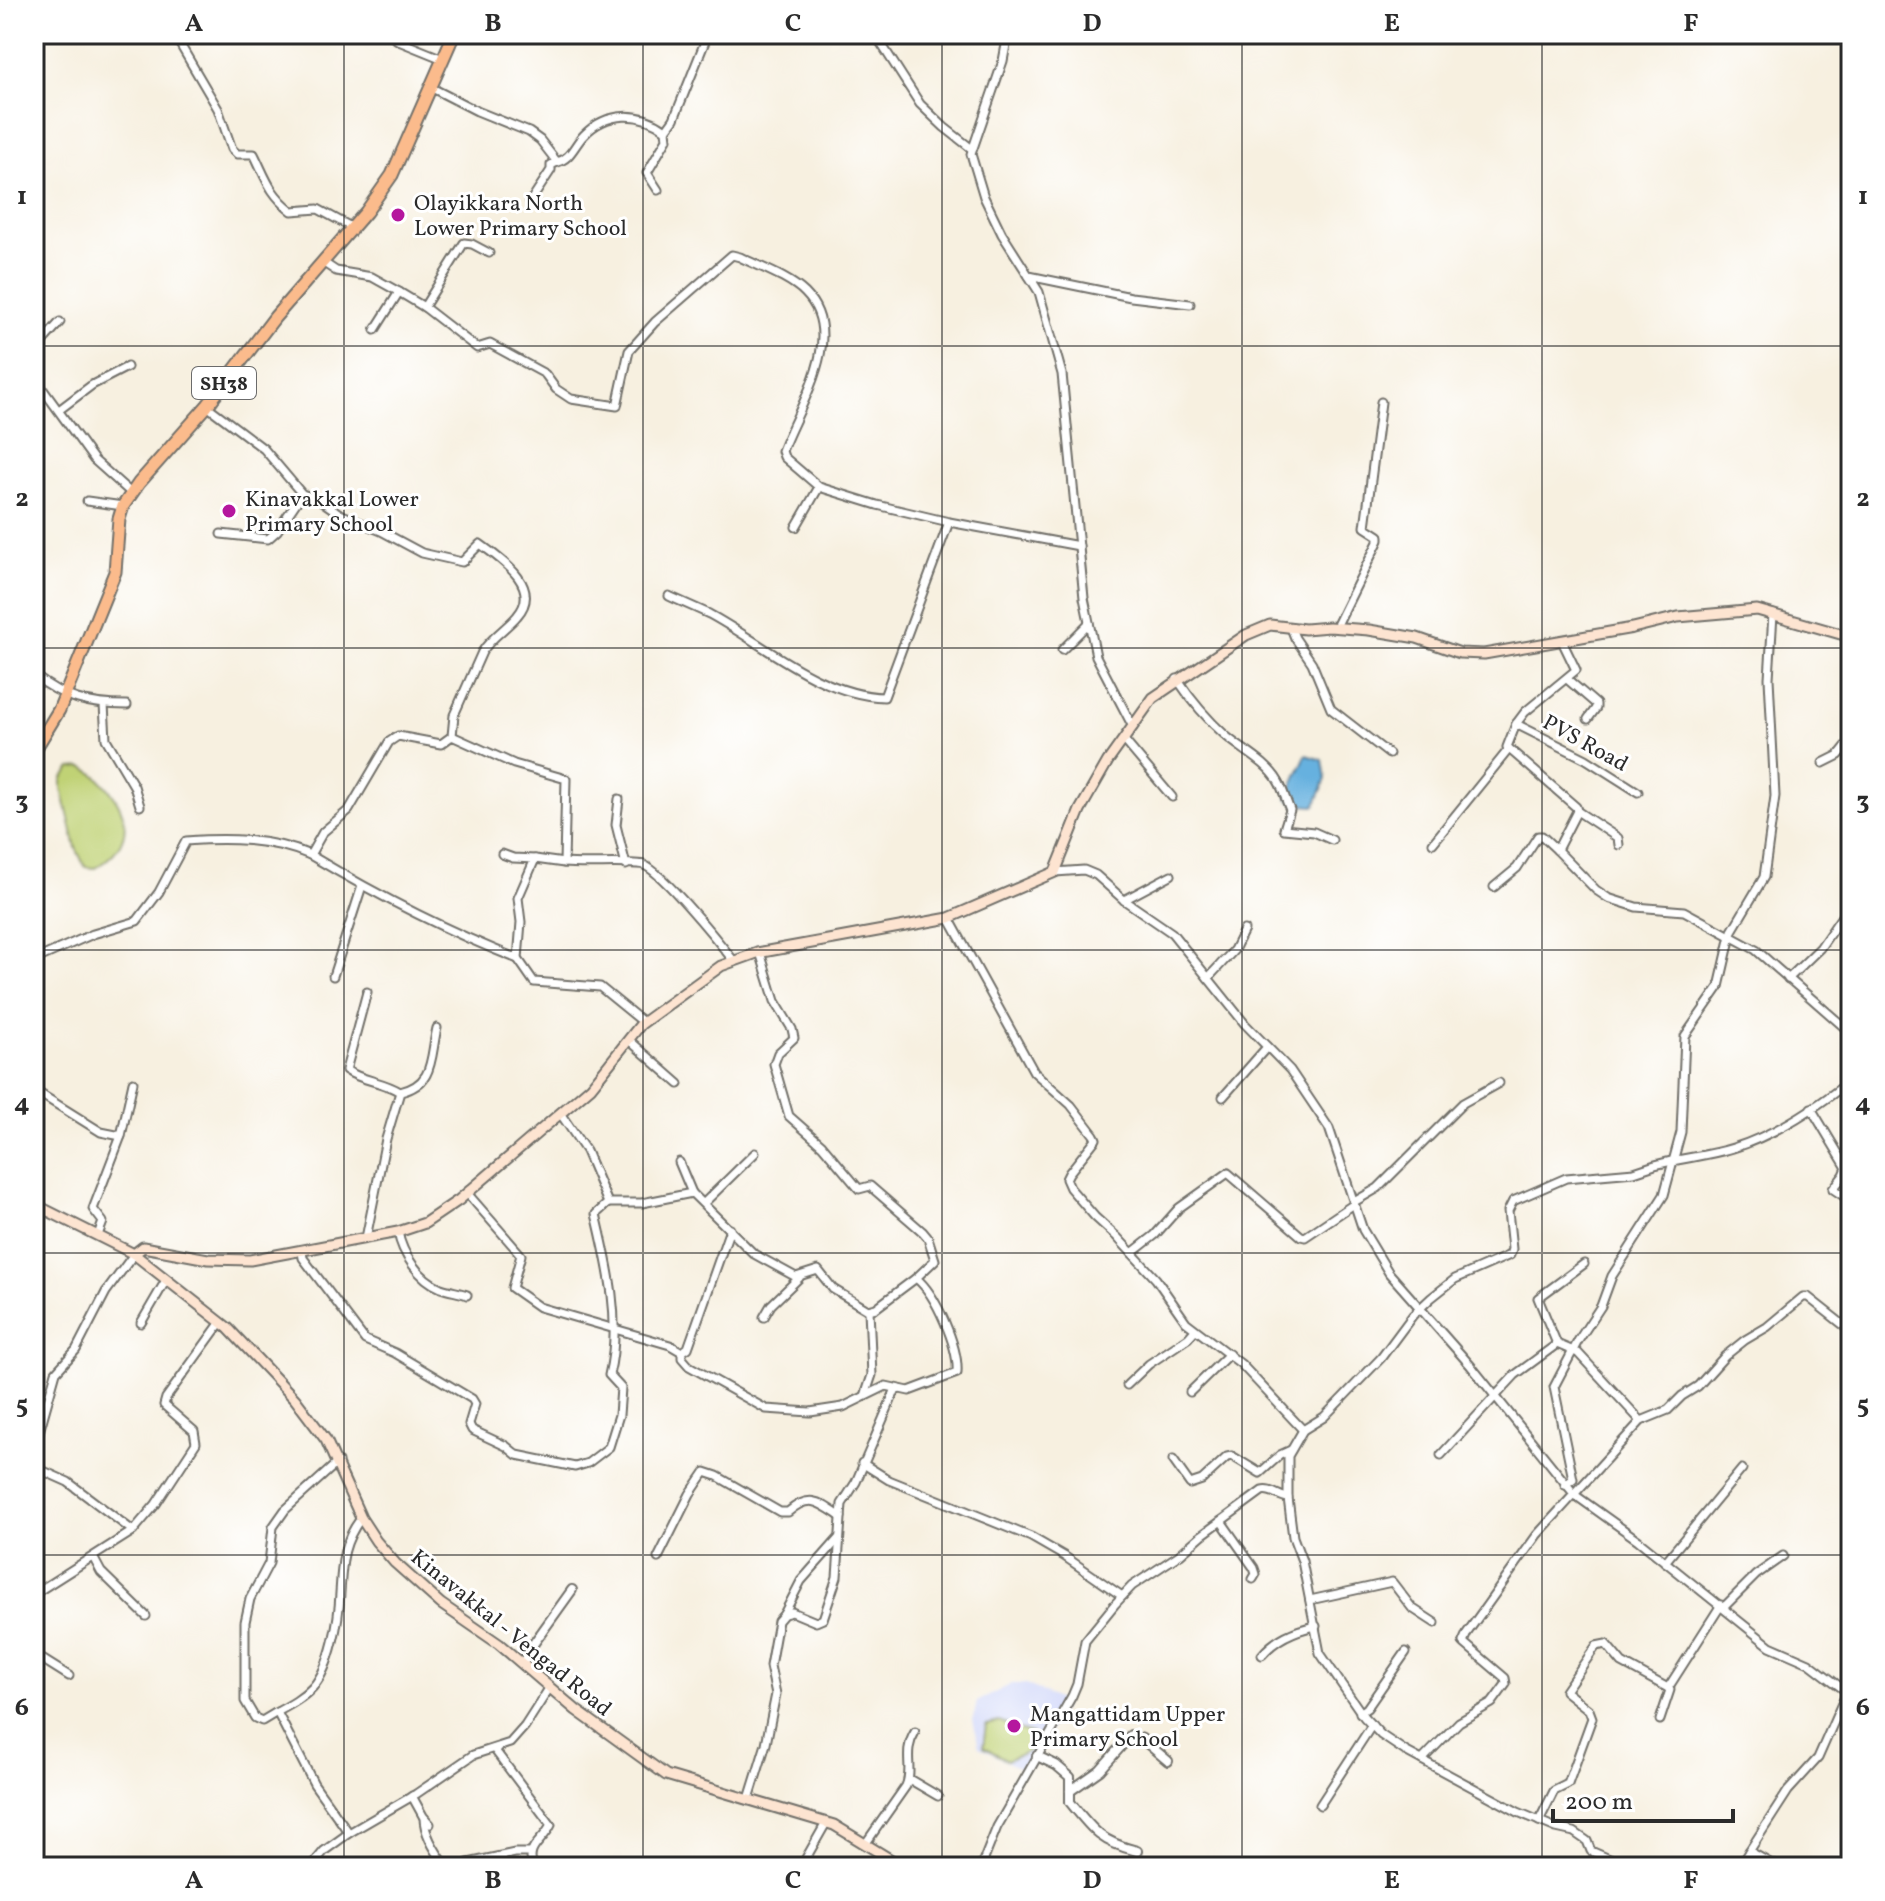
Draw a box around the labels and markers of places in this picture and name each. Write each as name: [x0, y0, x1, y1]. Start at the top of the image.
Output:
place label: Olayikkara North Lower Primary School: [414, 189, 627, 245]
marker: Olayikkara North Lower Primary School: [389, 206, 407, 224]
place label: Kinavakkal Lower Primary School: [245, 485, 419, 541]
marker: Kinavakkal Lower Primary School: [220, 502, 238, 520]
place label: Mangattidam Upper Primary School: [1030, 1700, 1225, 1756]
marker: Mangattidam Upper Primary School: [1005, 1717, 1023, 1735]

